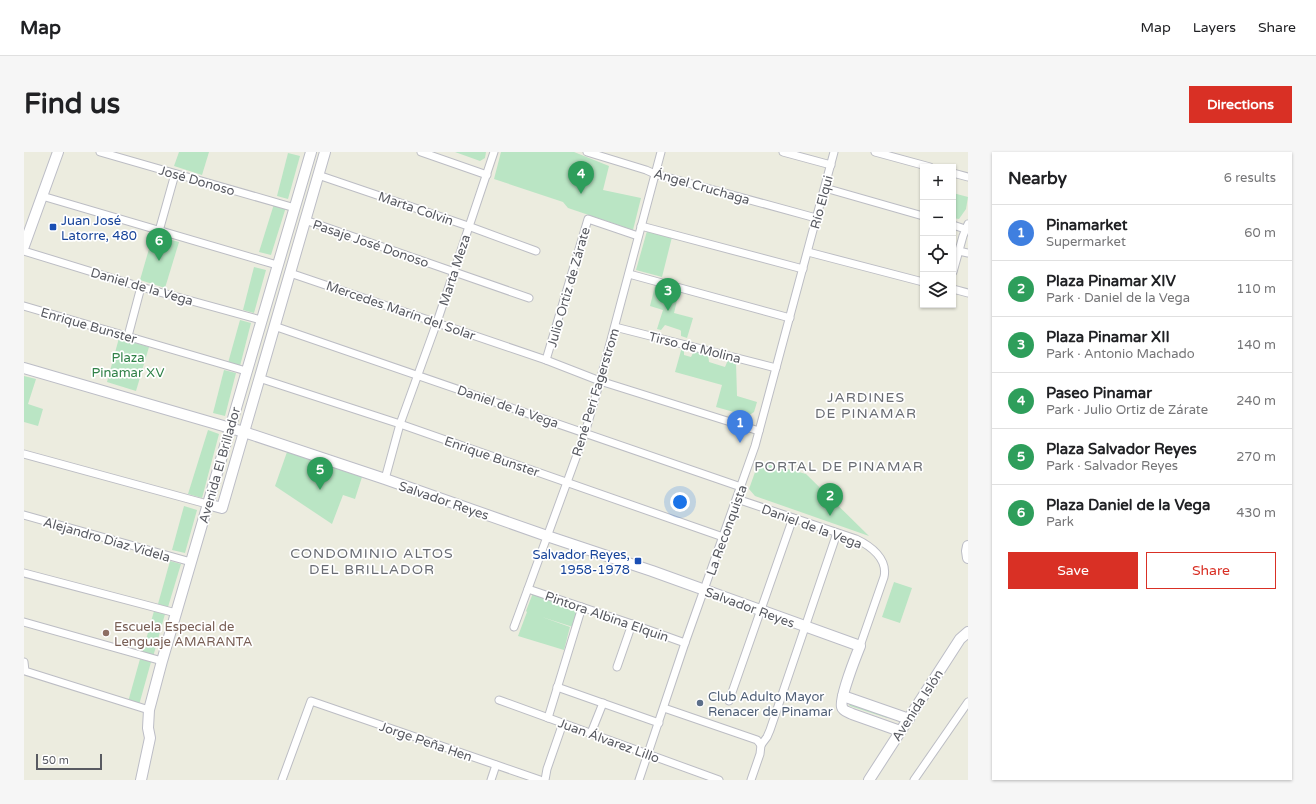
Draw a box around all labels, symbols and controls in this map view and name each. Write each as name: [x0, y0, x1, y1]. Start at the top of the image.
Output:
text: Map: [20, 17, 61, 39]
text: Map: [1141, 19, 1171, 36]
text: Layers: [1193, 19, 1236, 36]
text: Share: [1258, 19, 1296, 36]
button: Directions: [1189, 86, 1292, 123]
text: Find us: [24, 87, 120, 121]
pin: 4: [568, 161, 594, 194]
street label: José Donoso: [157, 162, 237, 199]
map controls: [920, 164, 956, 308]
button: +: [920, 164, 956, 200]
street label: Ángel Cruchaga: [652, 166, 752, 208]
text: Nearby: [1008, 168, 1067, 189]
text: 6 results: [1224, 170, 1276, 186]
street label: Río Elqui: [807, 174, 837, 231]
street label: Marta Colvin: [376, 189, 455, 229]
button: −: [920, 200, 956, 236]
place label: Juan José Latorre, 480: [61, 213, 137, 244]
text: Pinamarket: [1046, 216, 1127, 234]
street label: Pasaje José Donoso: [311, 217, 431, 271]
marker: Juan José Latorre, 480: [48, 222, 58, 232]
street label: Julio Ortiz de Zárate: [544, 225, 594, 349]
text: 1: [1017, 225, 1025, 241]
text: 60 m: [1244, 225, 1276, 241]
pin: 6: [146, 228, 172, 261]
street label: Marta Meza: [436, 233, 474, 308]
text: Supermarket: [1046, 234, 1126, 250]
button: locate: [920, 236, 956, 272]
street label: Daniel de la Vega: [89, 265, 195, 309]
button: layers: [920, 272, 956, 308]
text: Plaza Pinamar XIV: [1046, 272, 1176, 290]
street label: Mercedes Marín del Solar: [324, 278, 477, 344]
pin: 3: [655, 278, 681, 311]
text: 2: [1017, 281, 1025, 297]
text: 110 m: [1236, 281, 1276, 297]
text: Park · Daniel de la Vega: [1046, 290, 1190, 306]
street label: Enrique Bunster: [39, 305, 139, 347]
street label: René Peri Fagerstrom: [569, 326, 623, 458]
text: Plaza Pinamar XII: [1046, 328, 1170, 346]
street label: Tirso de Molina: [647, 329, 743, 367]
text: 3: [1017, 337, 1025, 353]
text: 140 m: [1236, 337, 1276, 353]
text: Park · Antonio Machado: [1046, 346, 1195, 362]
park label: Plaza Pinamar XV: [92, 350, 164, 381]
street label: Daniel de la Vega: [455, 382, 560, 432]
text: Paseo Pinamar: [1046, 384, 1152, 402]
district label: JARDINES DE PINAMAR: [815, 389, 917, 422]
text: 4: [1017, 393, 1025, 409]
text: 240 m: [1236, 393, 1276, 409]
text: Park · Julio Ortiz de Zárate: [1046, 402, 1208, 418]
street label: Avenida El Brillador: [196, 405, 244, 525]
pin: 1: [727, 410, 753, 443]
street label: Enrique Bunster: [442, 433, 541, 481]
text: Plaza Salvador Reyes: [1046, 440, 1197, 458]
text: 5: [1017, 449, 1025, 465]
text: 270 m: [1236, 449, 1276, 465]
pin: 5: [307, 457, 333, 490]
district label: PORTAL DE PINAMAR: [754, 458, 924, 475]
text: Park · Salvador Reyes: [1046, 458, 1178, 474]
street label: Salvador Reyes: [397, 478, 491, 524]
street label: La Reconquista: [703, 483, 751, 578]
pin: 2: [817, 483, 843, 516]
your location: [670, 492, 690, 512]
text: Plaza Daniel de la Vega: [1046, 496, 1210, 514]
street label: Daniel de la Vega: [759, 501, 864, 553]
text: 6: [1017, 505, 1025, 521]
text: 430 m: [1236, 505, 1276, 521]
street label: Alejandro Díaz Videla: [41, 514, 172, 566]
text: Park: [1046, 514, 1074, 530]
district label: CONDOMINIO ALTOS DEL BRILLADOR: [290, 545, 454, 578]
place label: Salvador Reyes, 1958-1978: [532, 547, 630, 578]
button: Save: [1008, 552, 1138, 589]
button: Share: [1146, 552, 1276, 589]
marker: Salvador Reyes, 1958-1978: [633, 556, 643, 566]
street label: Salvador Reyes: [703, 584, 797, 632]
street label: Pintora Albina Elquin: [543, 588, 671, 646]
place label: Escuela Especial de Lenguaje AMARANTA: [114, 619, 253, 650]
marker: Escuela Especial de Lenguaje AMARANTA: [101, 628, 111, 638]
street label: Avenida Islón: [889, 667, 947, 744]
place label: Club Adulto Mayor Renacer de Pinamar: [708, 689, 833, 720]
marker: Club Adulto Mayor Renacer de Pinamar: [695, 698, 705, 708]
street label: Juan Álvarez Lillo: [556, 715, 662, 767]
street label: Jorge Peña Hen: [377, 719, 474, 765]
scale bar: [36, 752, 102, 771]
text: 50 m: [42, 754, 69, 767]

